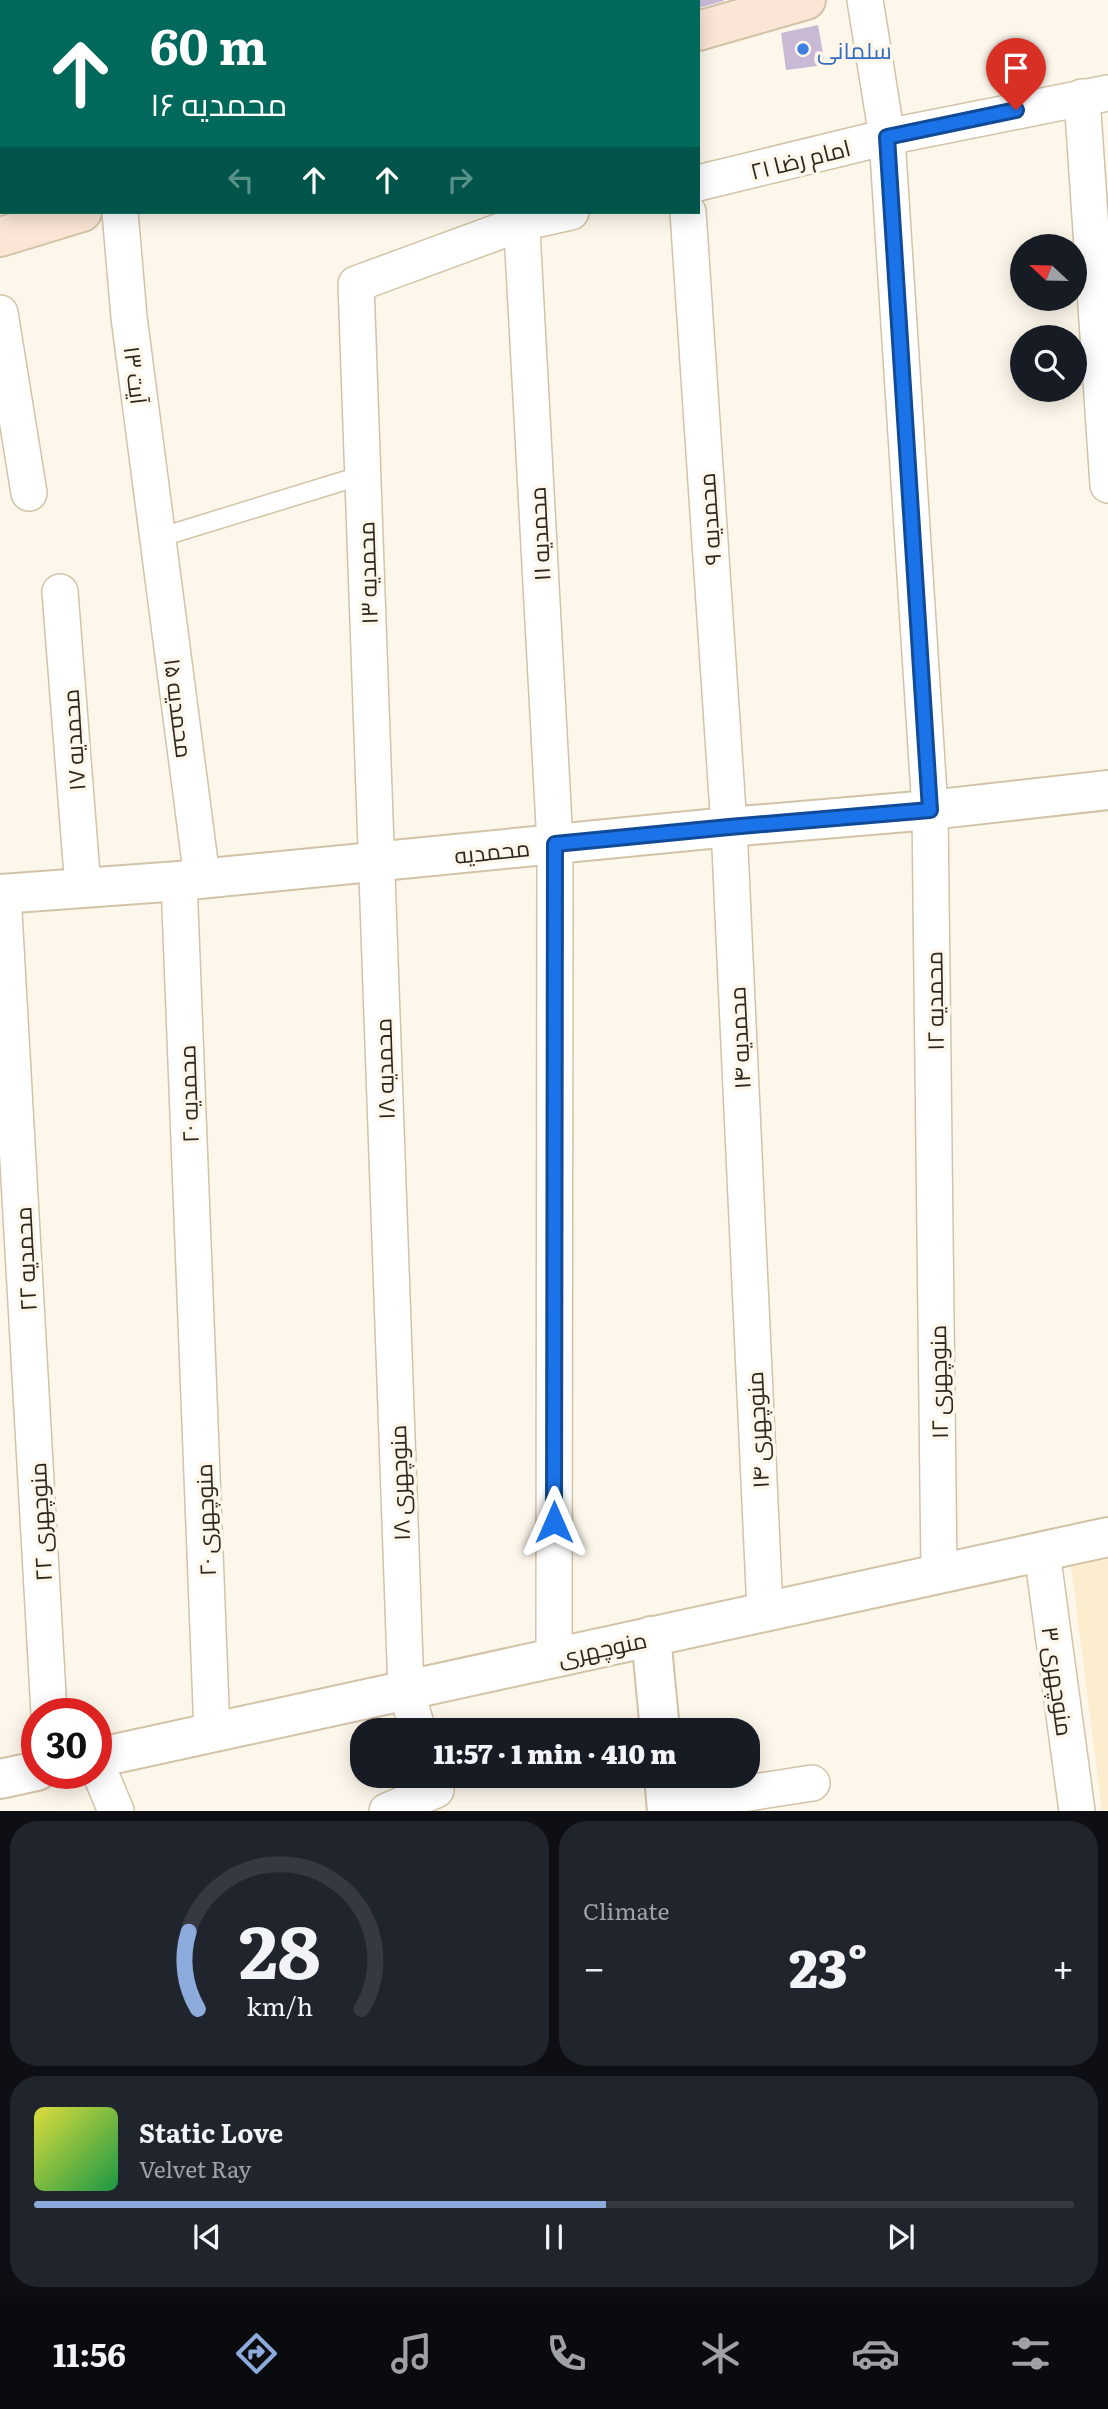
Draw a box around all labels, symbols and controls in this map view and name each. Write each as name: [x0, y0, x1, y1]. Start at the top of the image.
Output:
text: 60 m: [150, 7, 267, 80]
icon: ahead: [35, 28, 126, 119]
place label: سلمانی: [817, 32, 892, 66]
pin: [986, 38, 1046, 110]
marker: سلمانی: [795, 41, 811, 57]
icon: arrive: [997, 49, 1035, 87]
text: محمدیه ۱۶: [150, 78, 287, 126]
street label: امام رضا ۲۱: [746, 129, 854, 188]
icon: left: [222, 161, 260, 199]
icon: ahead: [295, 161, 333, 199]
icon: ahead: [368, 161, 406, 199]
icon: right: [441, 161, 479, 199]
north arrow: [1010, 234, 1087, 312]
map controls: [1010, 234, 1087, 402]
button: search: [1010, 325, 1087, 402]
street label: آیت ۱۳: [117, 344, 157, 406]
street label: محمدیه ۹: [688, 472, 728, 566]
street label: محمدیه ۱۱: [519, 486, 557, 582]
street label: محمدیه ۱۳: [347, 521, 385, 625]
street label: محمدیه ۱۵: [157, 656, 203, 760]
street label: محمدیه ۱۷: [51, 688, 93, 792]
street label: محمدیه: [452, 829, 532, 871]
street label: محمدیه ۱۲: [915, 951, 951, 1051]
street label: محمدیه ۱۴: [718, 986, 758, 1090]
street label: محمدیه ۱۸: [364, 1017, 402, 1121]
street label: محمدیه ۲۰: [168, 1044, 206, 1144]
street label: محمدیه ۲۲: [4, 1206, 44, 1312]
street label: منوچهری ۱۲: [919, 1325, 955, 1439]
street label: منوچهری ۱۴: [736, 1371, 776, 1489]
street label: منوچهری ۱۸: [379, 1424, 417, 1542]
street label: منوچهری ۲۲: [19, 1462, 59, 1582]
street label: منوچهری ۲۰: [185, 1463, 223, 1577]
position arrow: [517, 1485, 591, 1559]
street label: منوچهری: [554, 1621, 650, 1673]
street label: منوچهری ۳: [1034, 1624, 1084, 1738]
speed limit sign: 30: [21, 1698, 112, 1789]
text: 11:57 · 1 min · 410 m: [433, 1733, 677, 1772]
text: Climate: [583, 1893, 669, 1927]
text: 28: [239, 1894, 320, 2002]
text: 23°: [789, 1927, 868, 2004]
text: −: [583, 1937, 605, 1994]
text: +: [1052, 1937, 1074, 1994]
text: km/h: [246, 1987, 313, 2024]
text: Static Love: [139, 2112, 283, 2151]
text: Velvet Ray: [139, 2151, 251, 2185]
icon: previous: [188, 2218, 226, 2256]
icon: pause: [535, 2218, 573, 2256]
icon: next: [882, 2218, 920, 2256]
text: 11:56: [53, 2329, 126, 2377]
icon: directions: [232, 2329, 281, 2378]
icon: music: [387, 2329, 436, 2378]
icon: phone: [542, 2329, 591, 2378]
icon: climate: [696, 2329, 745, 2378]
icon: car: [851, 2329, 900, 2378]
icon: filters: [1006, 2329, 1055, 2378]

